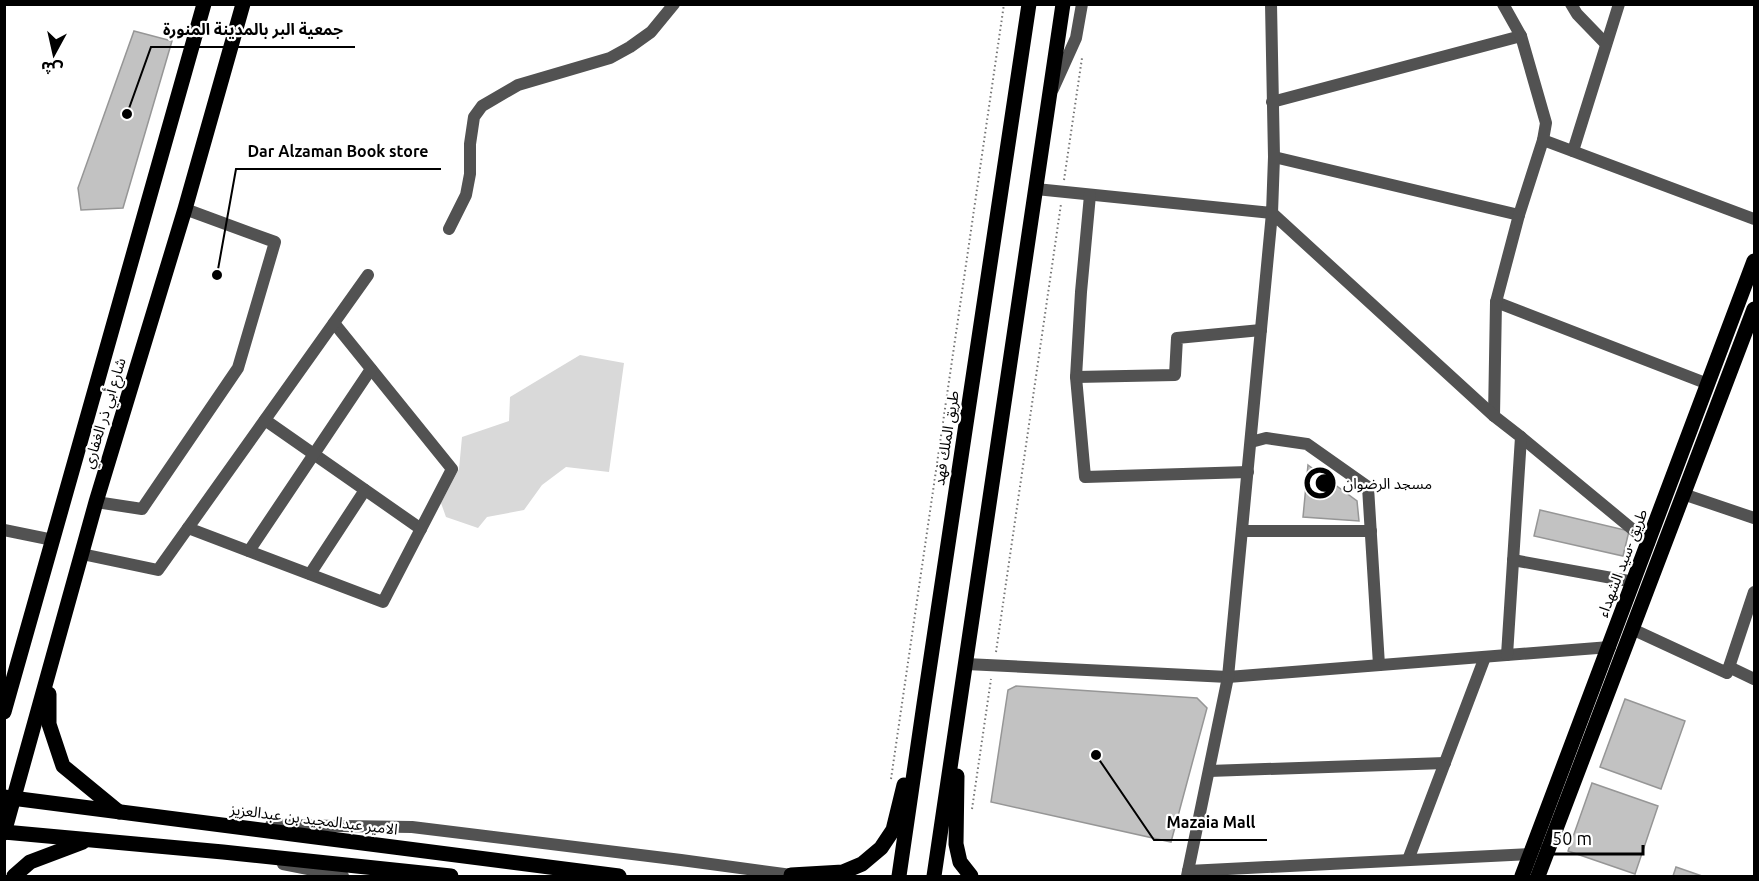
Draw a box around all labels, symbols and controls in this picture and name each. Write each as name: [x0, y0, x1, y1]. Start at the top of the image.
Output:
callout: جمعية البر بالمدينة المنورة: [151, 13, 355, 47]
text: جمعية البر بالمدينة المنورة: [163, 20, 343, 39]
north arrow: [24, 24, 84, 84]
text: ش: [40, 57, 64, 79]
callout: Dar Alzaman Book store: [236, 135, 441, 169]
text: Dar Alzaman Book store: [247, 142, 429, 160]
street label: شارع أبي ذر الغفاري: [79, 355, 133, 472]
street label: طريق الملك فهد: [930, 389, 964, 487]
mosque icon: مسجد الرضوان: [1302, 465, 1338, 501]
place label: مسجد الرضوان: [1343, 475, 1432, 493]
street label: طريق -سيد الشهداء: [1594, 507, 1652, 620]
street label: الامير عبدالمجيد بن عبدالعزيز: [228, 800, 399, 839]
callout: Mazaia Mall: [1154, 806, 1267, 840]
text: Mazaia Mall: [1167, 813, 1256, 831]
scale bar: [1543, 818, 1644, 856]
text: 50 m: [1552, 828, 1592, 848]

